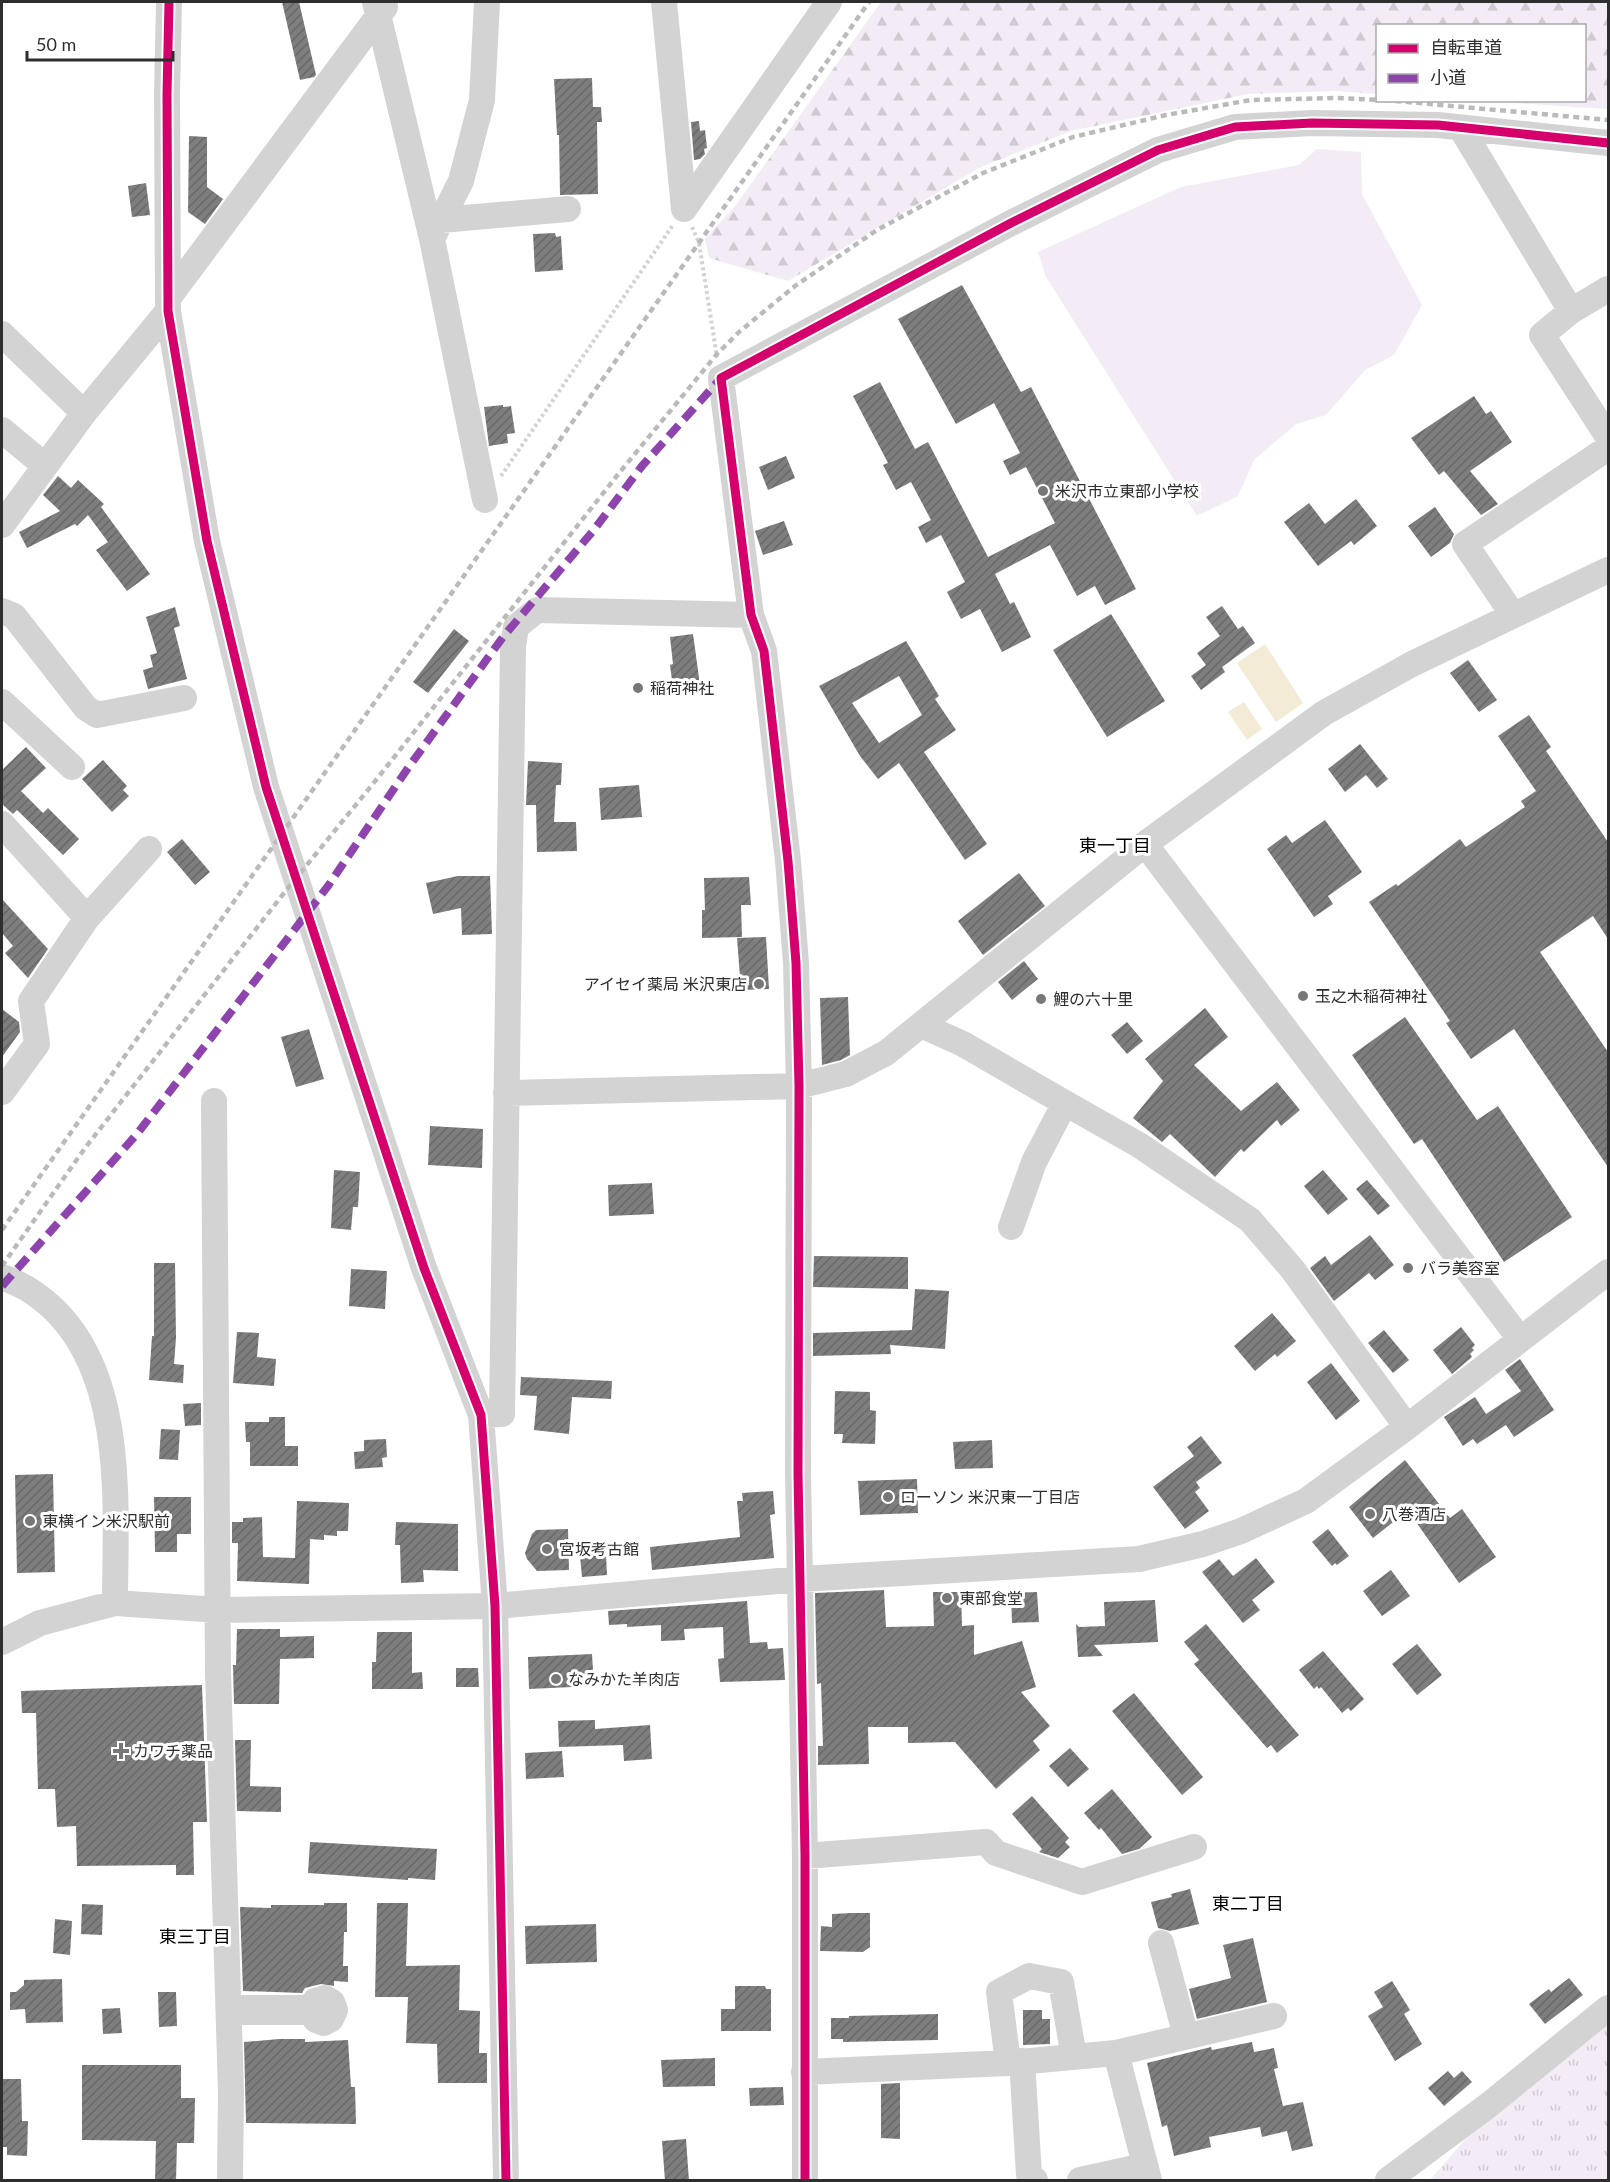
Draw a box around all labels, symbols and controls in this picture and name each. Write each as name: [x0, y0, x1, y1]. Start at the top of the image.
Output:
scale bar: [27, 24, 172, 62]
legend: [1376, 24, 1586, 102]
text: 50 m: [36, 33, 76, 55]
text: 自転車道: [1430, 36, 1502, 58]
text: 小道: [1430, 66, 1466, 88]
place label: 米沢市立東部小学校: [1055, 481, 1199, 500]
marker: 米沢市立東部小学校: [1036, 484, 1050, 498]
place label: 稲荷神社: [650, 678, 714, 697]
marker: 稲荷神社: [631, 681, 645, 695]
district label: 東一丁目: [1079, 834, 1151, 856]
place label: アイセイ薬局 米沢東店: [584, 974, 747, 993]
marker: アイセイ薬局 米沢東店: [752, 977, 766, 991]
place label: 玉之木稲荷神社: [1315, 986, 1427, 1005]
place label: 鯉の六十里: [1053, 989, 1133, 1008]
marker: 玉之木稲荷神社: [1296, 989, 1310, 1003]
marker: 鯉の六十里: [1034, 992, 1048, 1006]
place label: バラ美容室: [1420, 1258, 1500, 1277]
marker: バラ美容室: [1401, 1261, 1415, 1275]
place label: ローソン 米沢東一丁目店: [900, 1487, 1080, 1506]
marker: ローソン 米沢東一丁目店: [881, 1490, 895, 1504]
place label: 八巻酒店: [1382, 1504, 1446, 1523]
marker: 八巻酒店: [1363, 1507, 1377, 1521]
place label: 東横イン米沢駅前: [42, 1511, 170, 1530]
marker: 東横イン米沢駅前: [23, 1514, 37, 1528]
place label: 宮坂考古館: [559, 1539, 639, 1558]
marker: 宮坂考古館: [540, 1542, 554, 1556]
place label: 東部食堂: [959, 1588, 1023, 1607]
marker: 東部食堂: [940, 1591, 954, 1605]
place label: なみかた羊肉店: [568, 1669, 680, 1688]
marker: なみかた羊肉店: [549, 1672, 563, 1686]
place label: カワチ薬品: [133, 1741, 213, 1760]
marker: カワチ薬品: [114, 1744, 128, 1758]
district label: 東二丁目: [1212, 1892, 1284, 1914]
district label: 東三丁目: [159, 1925, 231, 1947]

